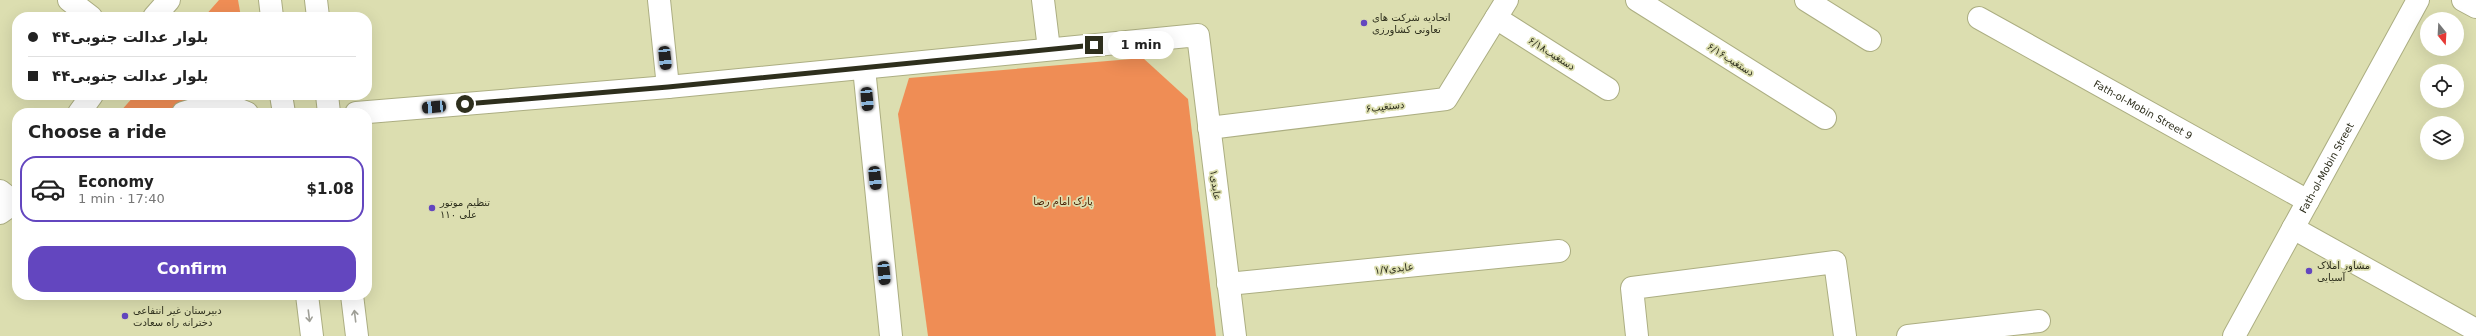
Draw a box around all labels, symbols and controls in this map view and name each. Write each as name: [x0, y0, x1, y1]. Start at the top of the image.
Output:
place label: اتحادیه شرکت های تعاونی کشاورزی: [1372, 12, 1451, 36]
north arrow: [2420, 12, 2464, 56]
map controls: [2420, 12, 2464, 160]
marker: اتحادیه شرکت های تعاونی کشاورزی: [1359, 18, 1369, 28]
text: بلوار عدالت جنوبی۴۴: [52, 28, 208, 46]
callout: 1 min: [1108, 31, 1174, 59]
street label: دستغیب۶/۱۸: [1526, 35, 1577, 72]
route end: [1085, 36, 1103, 54]
text: 1 min: [1121, 37, 1161, 52]
street label: دستغیب۶/۱۶: [1705, 41, 1756, 78]
car: [658, 45, 672, 71]
button: locate: [2420, 64, 2464, 108]
text: بلوار عدالت جنوبی۴۴: [52, 67, 208, 85]
street label: Fath-ol-Mobin Street 9: [2092, 78, 2194, 142]
car: [860, 87, 874, 111]
route start: [456, 95, 474, 113]
street label: دستغیب۶: [1365, 99, 1405, 114]
car: [422, 100, 446, 114]
button: layers: [2420, 116, 2464, 160]
text: Choose a ride: [28, 121, 167, 142]
street label: Fath-ol-Mobin Street: [2297, 121, 2356, 215]
car: [868, 165, 882, 191]
street label: ۱عابدی: [1208, 169, 1223, 201]
icon: car: [30, 171, 66, 207]
text: Economy: [78, 173, 154, 191]
text: $1.08: [307, 180, 354, 198]
text: 1 min · 17:40: [78, 191, 165, 206]
park label: پارک امام رضا: [1033, 196, 1093, 208]
place label: تنظیم موتور علی ۱۱۰: [439, 197, 490, 220]
marker: تنظیم موتور علی ۱۱۰: [427, 203, 437, 213]
button: Confirm: [28, 246, 356, 292]
place label: مشاور املاک آسیایی: [2317, 260, 2370, 283]
car: [877, 261, 891, 285]
street label: عابدی۱/۷: [1374, 261, 1414, 276]
marker: مشاور املاک آسیایی: [2304, 266, 2314, 276]
place label: دبیرستان غیر انتفاعی دخترانه راه سعادت: [133, 305, 222, 328]
one-way arrow: [305, 309, 313, 322]
one-way arrow: [351, 309, 358, 322]
marker: دبیرستان غیر انتفاعی دخترانه راه سعادت: [120, 311, 130, 321]

